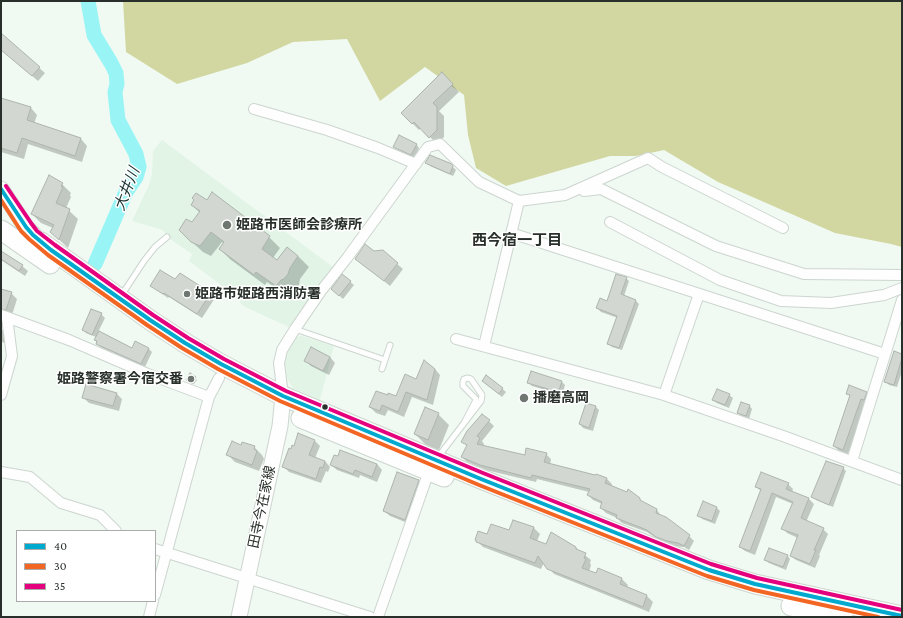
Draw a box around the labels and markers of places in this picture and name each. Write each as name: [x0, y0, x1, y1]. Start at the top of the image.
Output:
place label: 姫路市医師会診療所: [236, 217, 362, 233]
marker: 姫路市医師会診療所: [221, 219, 233, 231]
place label: 姫路市姫路西消防署: [195, 286, 321, 302]
marker: 姫路市姫路西消防署: [182, 289, 192, 299]
place label: 姫路警察署今宿交番: [57, 371, 183, 387]
marker: 姫路警察署今宿交番: [186, 374, 196, 384]
place label: 播磨高岡: [533, 390, 589, 406]
marker: 播磨高岡: [518, 392, 530, 404]
unlabelled marker: [320, 402, 330, 412]

